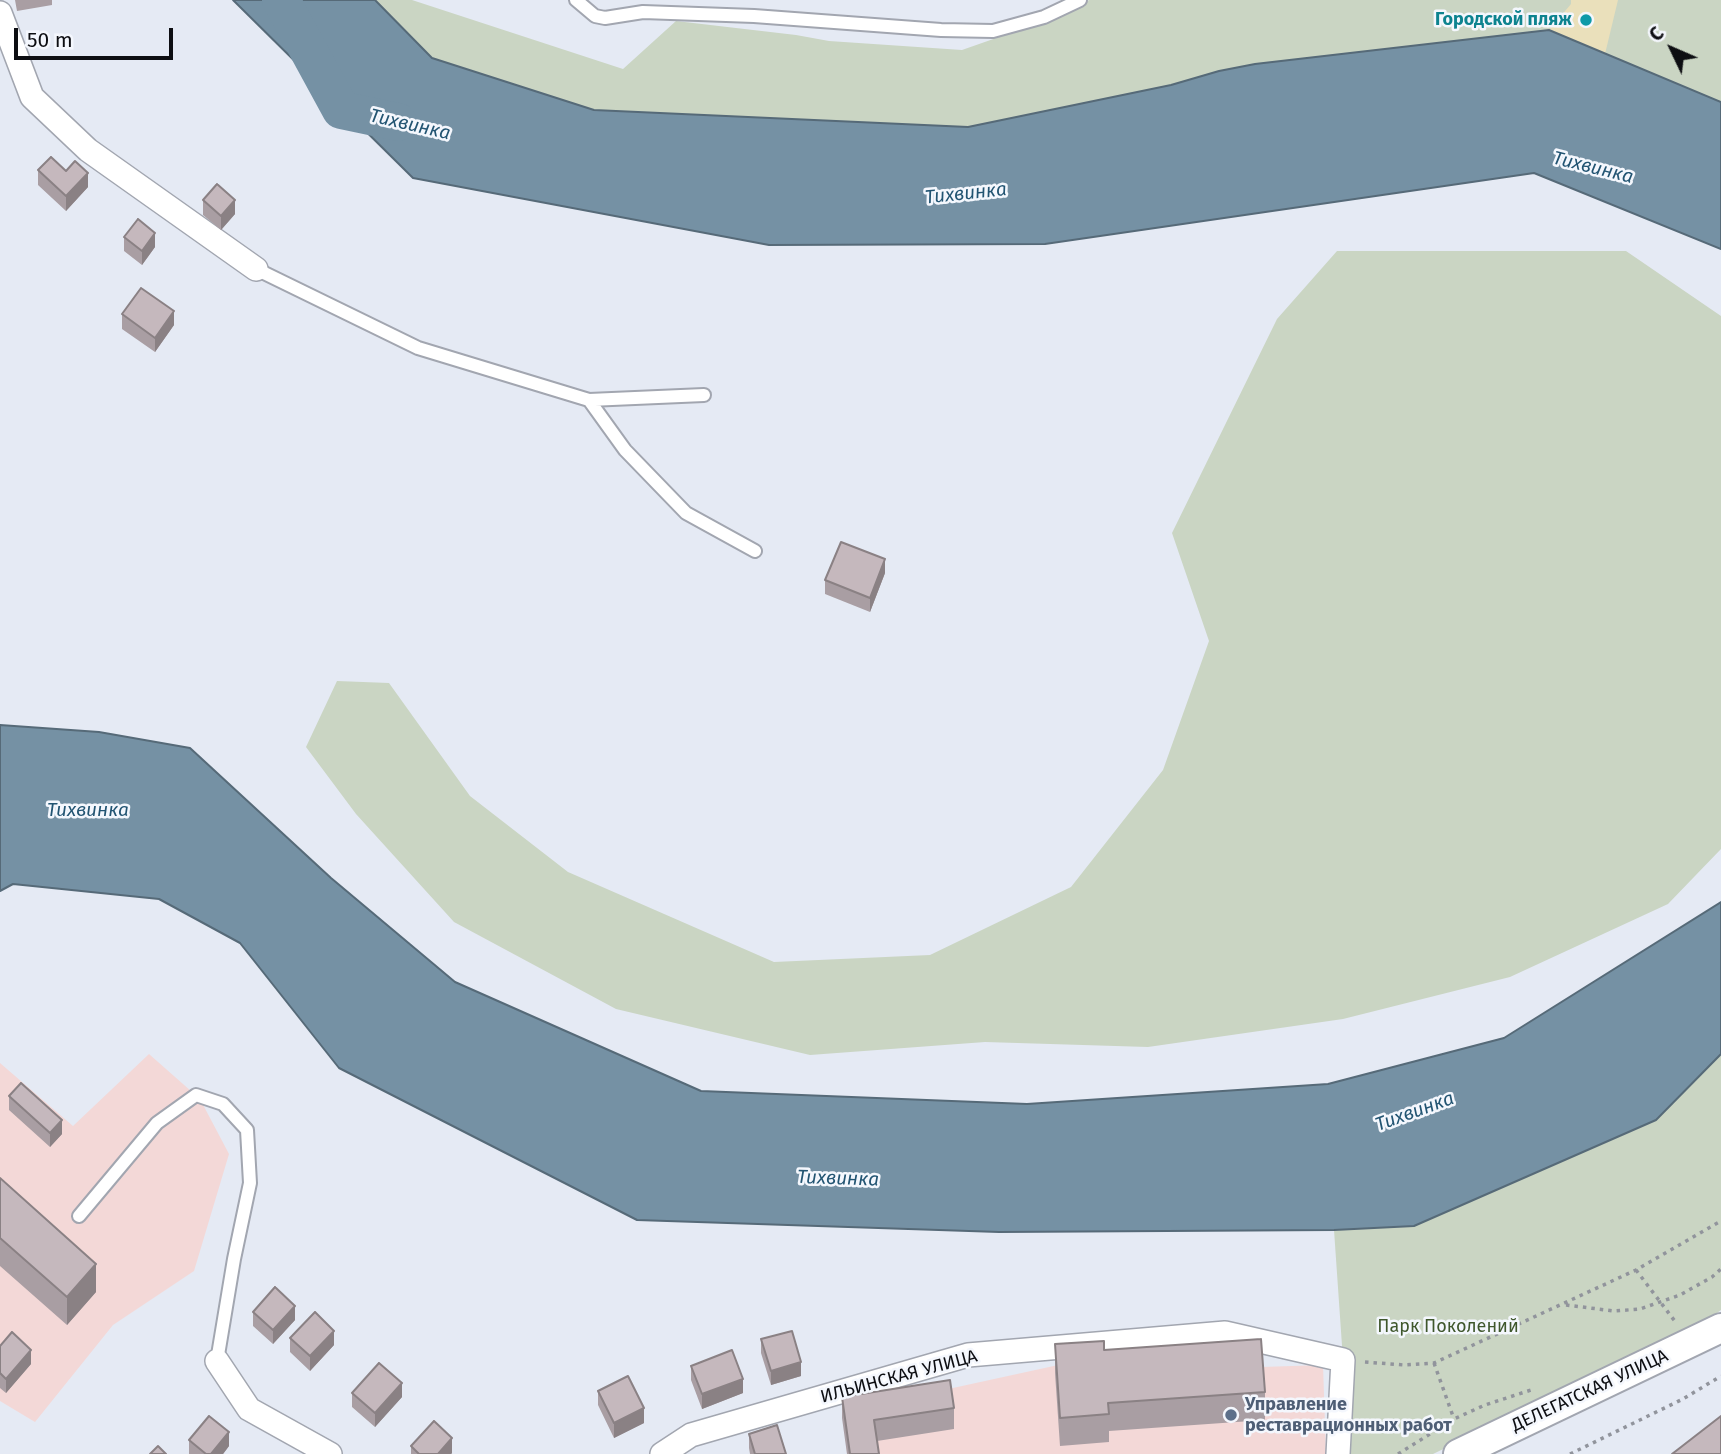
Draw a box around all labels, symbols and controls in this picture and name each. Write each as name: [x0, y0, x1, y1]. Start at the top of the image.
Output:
place label: Городской пляж: [1435, 9, 1572, 31]
marker: Городской пляж: [1578, 12, 1594, 28]
scale bar: [18, 14, 177, 58]
north arrow: [1637, 14, 1707, 84]
text: С: [1644, 22, 1669, 46]
text: 50 m: [27, 27, 73, 53]
water label: Тихвинка: [368, 105, 452, 145]
water label: Тихвинка: [1551, 147, 1635, 189]
water label: Тихвинка: [924, 178, 1008, 210]
water label: Тихвинка: [47, 800, 129, 822]
water label: Тихвинка: [1373, 1087, 1457, 1137]
water label: Тихвинка: [797, 1166, 879, 1192]
park label: Парк Поколений: [1377, 1316, 1519, 1338]
street label: ДЕЛЕГАТСКАЯ УЛИЦА: [1508, 1345, 1672, 1437]
street label: ИЛЬИНСКАЯ УЛИЦА: [818, 1346, 980, 1408]
place label: Управление реставрационных работ: [1245, 1394, 1452, 1436]
marker: Управление реставрационных работ: [1223, 1407, 1239, 1423]

